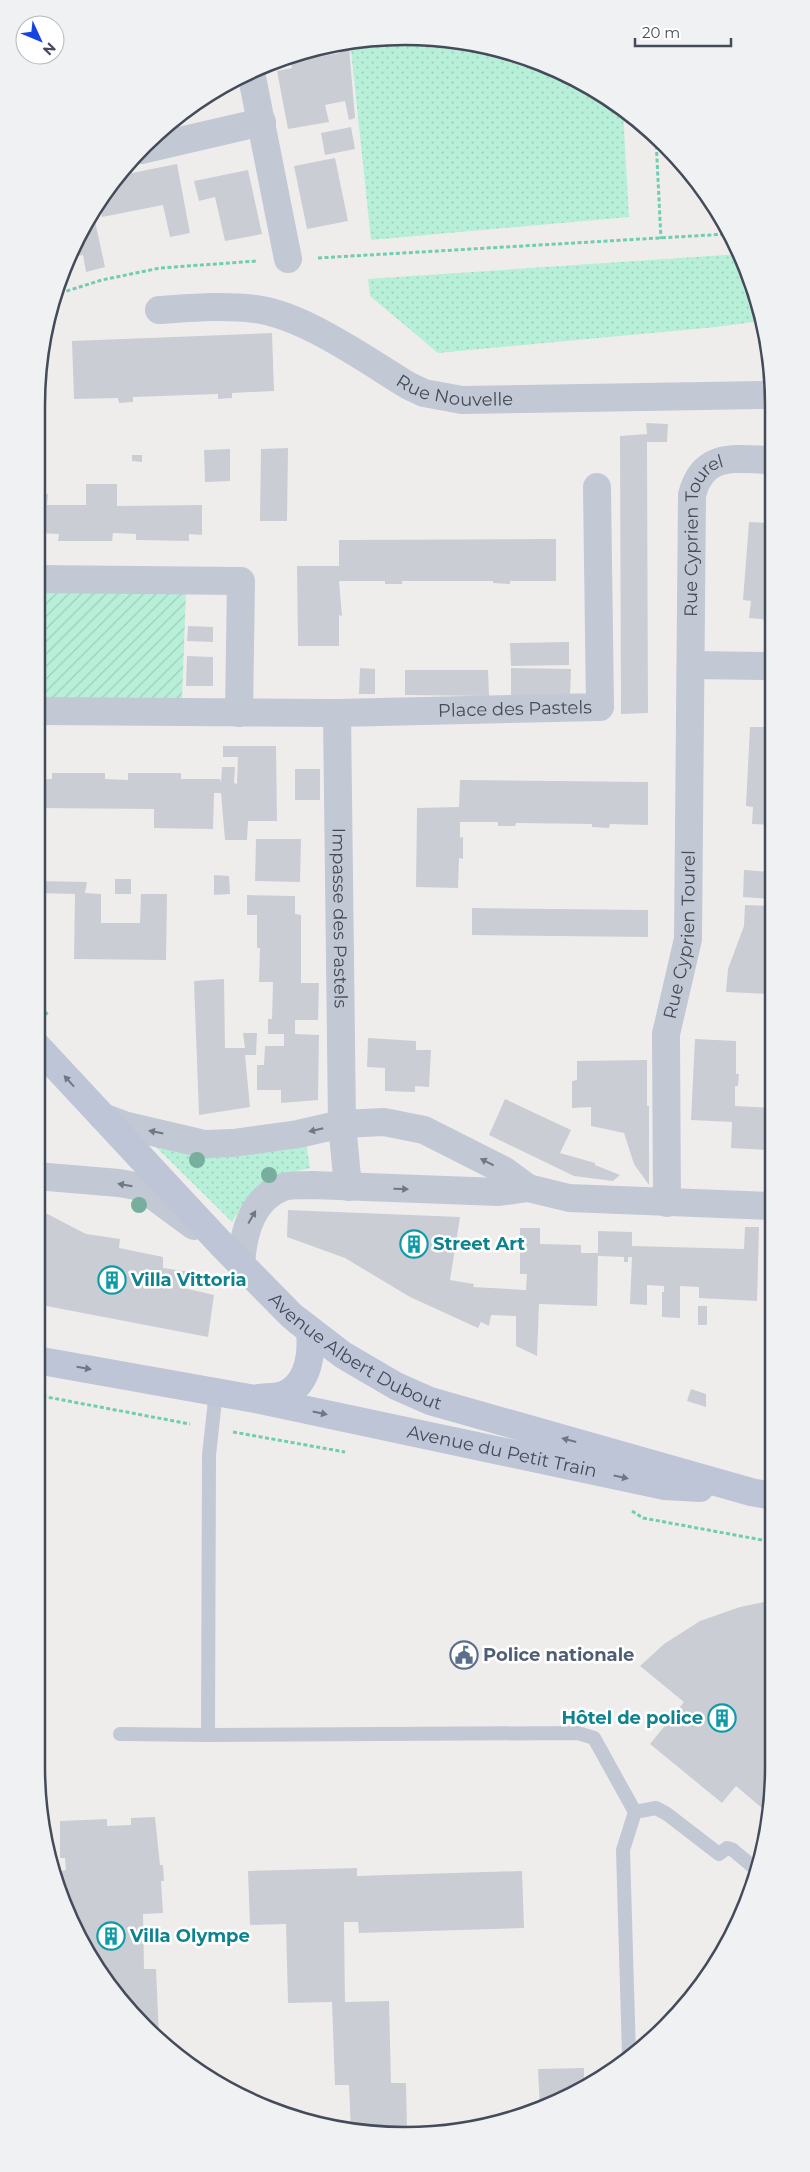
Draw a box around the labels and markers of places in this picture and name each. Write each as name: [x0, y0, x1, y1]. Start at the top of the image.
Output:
building icon: Street Art: [399, 1229, 429, 1259]
place label: Street Art: [433, 1233, 525, 1255]
building icon: Villa Vittoria: [97, 1265, 127, 1295]
place label: Villa Vittoria: [130, 1269, 247, 1291]
public building icon: Police nationale: [449, 1640, 479, 1670]
place label: Police nationale: [483, 1644, 634, 1666]
building icon: Hôtel de police: [707, 1703, 737, 1733]
place label: Hôtel de police: [561, 1707, 703, 1729]
building icon: Villa Olympe: [96, 1921, 126, 1951]
place label: Villa Olympe: [129, 1925, 250, 1947]

